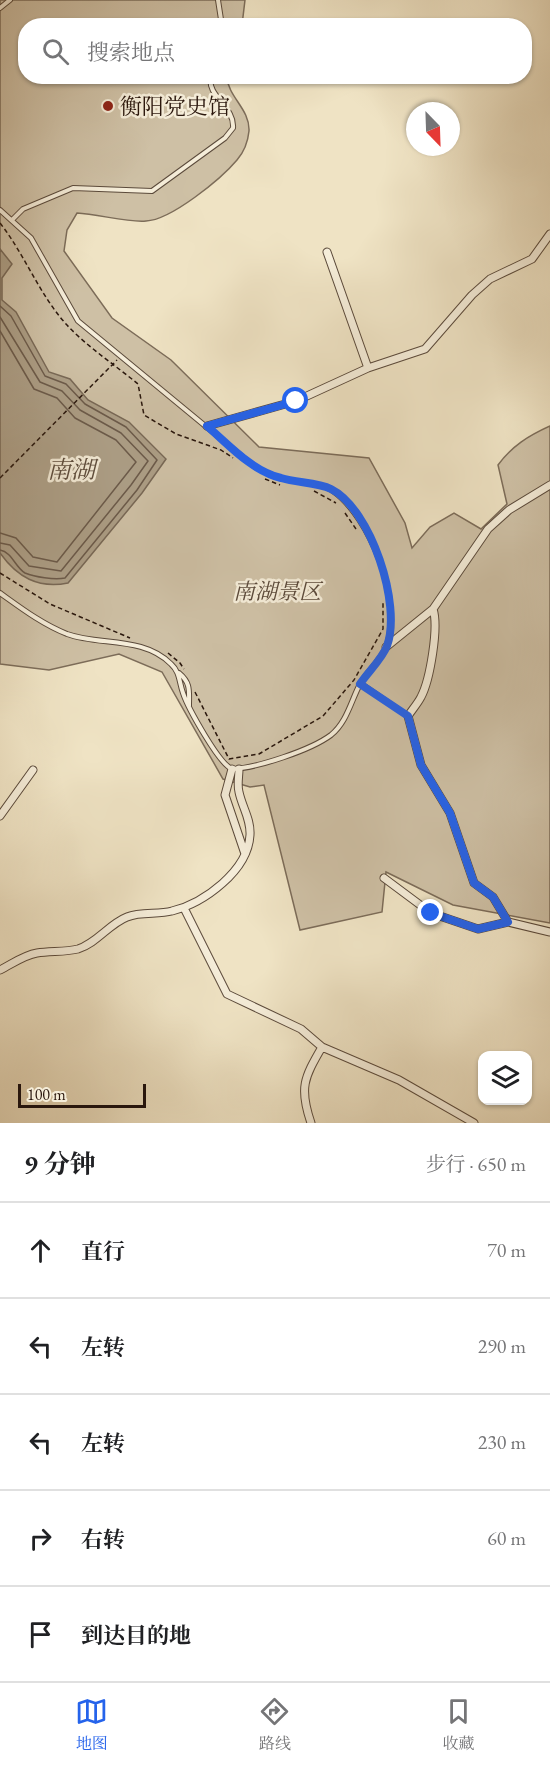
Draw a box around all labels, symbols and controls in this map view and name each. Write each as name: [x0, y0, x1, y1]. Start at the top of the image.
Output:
search box: [18, 18, 532, 84]
icon: search: [39, 35, 72, 68]
text: 搜索地点: [87, 38, 175, 67]
place label: 衡阳党史馆: [120, 92, 230, 121]
marker: 衡阳党史馆: [101, 99, 115, 113]
north arrow: [406, 102, 460, 156]
route start: [282, 387, 308, 413]
water label: 南湖: [47, 454, 99, 485]
park label: 南湖景区: [233, 577, 324, 606]
route end: [417, 899, 443, 925]
map controls: [478, 1051, 532, 1105]
button: layers: [478, 1051, 532, 1105]
scale bar: [18, 1081, 146, 1108]
text: 100 m: [27, 1084, 66, 1105]
text: 9 分钟: [24, 1147, 96, 1181]
text: 步行 · 650 m: [426, 1151, 526, 1177]
icon: ahead: [24, 1234, 57, 1267]
text: 直行: [81, 1237, 125, 1266]
text: 70 m: [487, 1237, 526, 1263]
icon: left: [24, 1330, 57, 1363]
text: 左转: [81, 1333, 125, 1362]
text: 290 m: [478, 1333, 526, 1359]
icon: left: [24, 1426, 57, 1459]
text: 左转: [81, 1429, 125, 1458]
text: 230 m: [478, 1429, 526, 1455]
icon: right: [24, 1522, 57, 1555]
text: 右转: [81, 1525, 125, 1554]
text: 60 m: [487, 1525, 526, 1551]
icon: arrive: [24, 1618, 57, 1651]
text: 到达目的地: [81, 1621, 191, 1650]
tab: 地图: [75, 1695, 108, 1754]
tab: 路线: [258, 1695, 291, 1754]
tab: 收藏: [442, 1695, 475, 1754]

